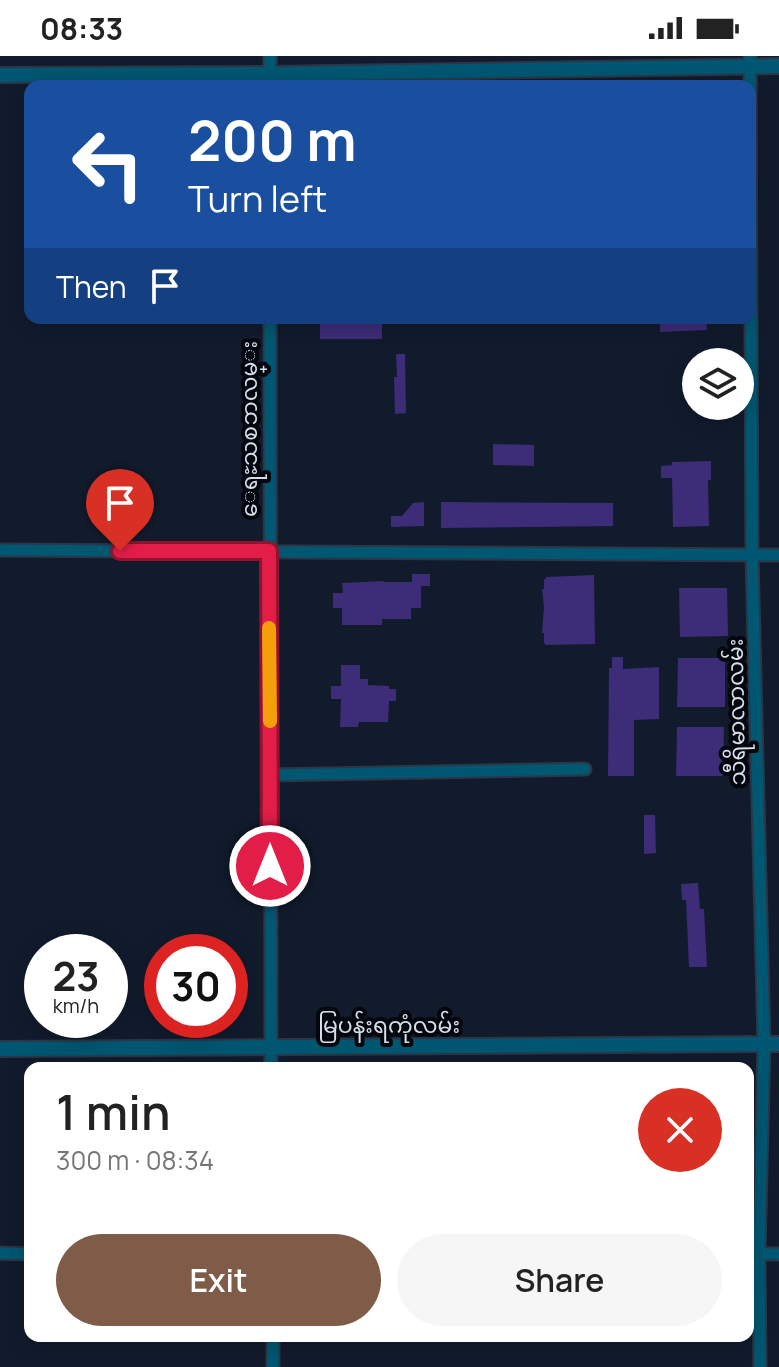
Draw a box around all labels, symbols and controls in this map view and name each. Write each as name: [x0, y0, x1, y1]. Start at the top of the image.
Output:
text: 08:33: [40, 8, 123, 49]
text: 200 m: [188, 101, 357, 178]
icon: left: [56, 112, 160, 216]
text: Turn left: [188, 174, 327, 223]
icon: arrive: [143, 264, 187, 308]
text: Then: [56, 266, 127, 307]
street label: ေရႊသစၥာလမ္း: [234, 341, 267, 517]
map controls: [682, 348, 754, 420]
button: layers: [682, 348, 754, 420]
pin: [86, 469, 154, 551]
icon: arrive: [98, 481, 142, 525]
street label: သီရိမာလာလမ်း: [720, 638, 755, 786]
position arrow: [228, 824, 312, 908]
speed limit sign: 30: [144, 934, 248, 1038]
text: 23: [52, 948, 100, 1003]
text: km/h: [53, 992, 99, 1019]
street label: မြပန်းရကုံလမ်း: [318, 1010, 460, 1043]
text: 1 min: [56, 1079, 170, 1144]
button: close: [638, 1088, 722, 1172]
text: 300 m · 08:34: [56, 1142, 214, 1178]
button: Exit: [56, 1234, 381, 1326]
button: Share: [397, 1234, 722, 1326]

